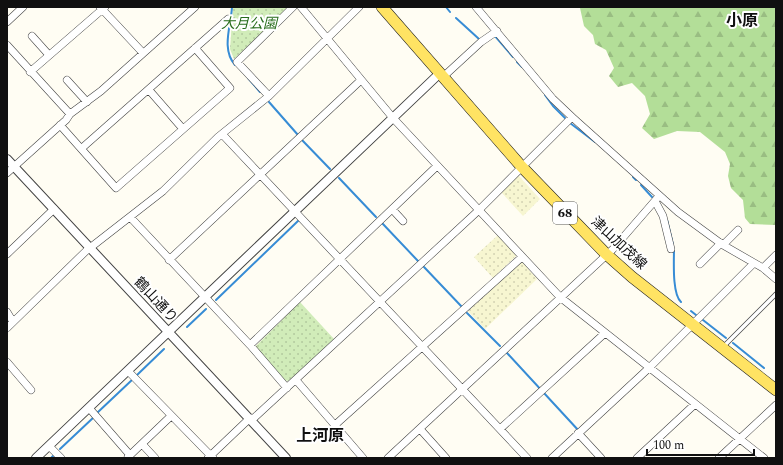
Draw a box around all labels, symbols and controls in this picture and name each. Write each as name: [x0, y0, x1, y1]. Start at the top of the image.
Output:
district label: 小原: [726, 9, 758, 33]
park label: 大月公園: [221, 13, 279, 34]
road number: 68: [553, 202, 577, 224]
street label: 津山加茂線: [586, 211, 652, 275]
street label: 鶴山通り: [129, 272, 183, 328]
district label: 上河原: [296, 424, 344, 448]
scale bar: [647, 431, 754, 457]
text: 100 m: [653, 436, 684, 455]

